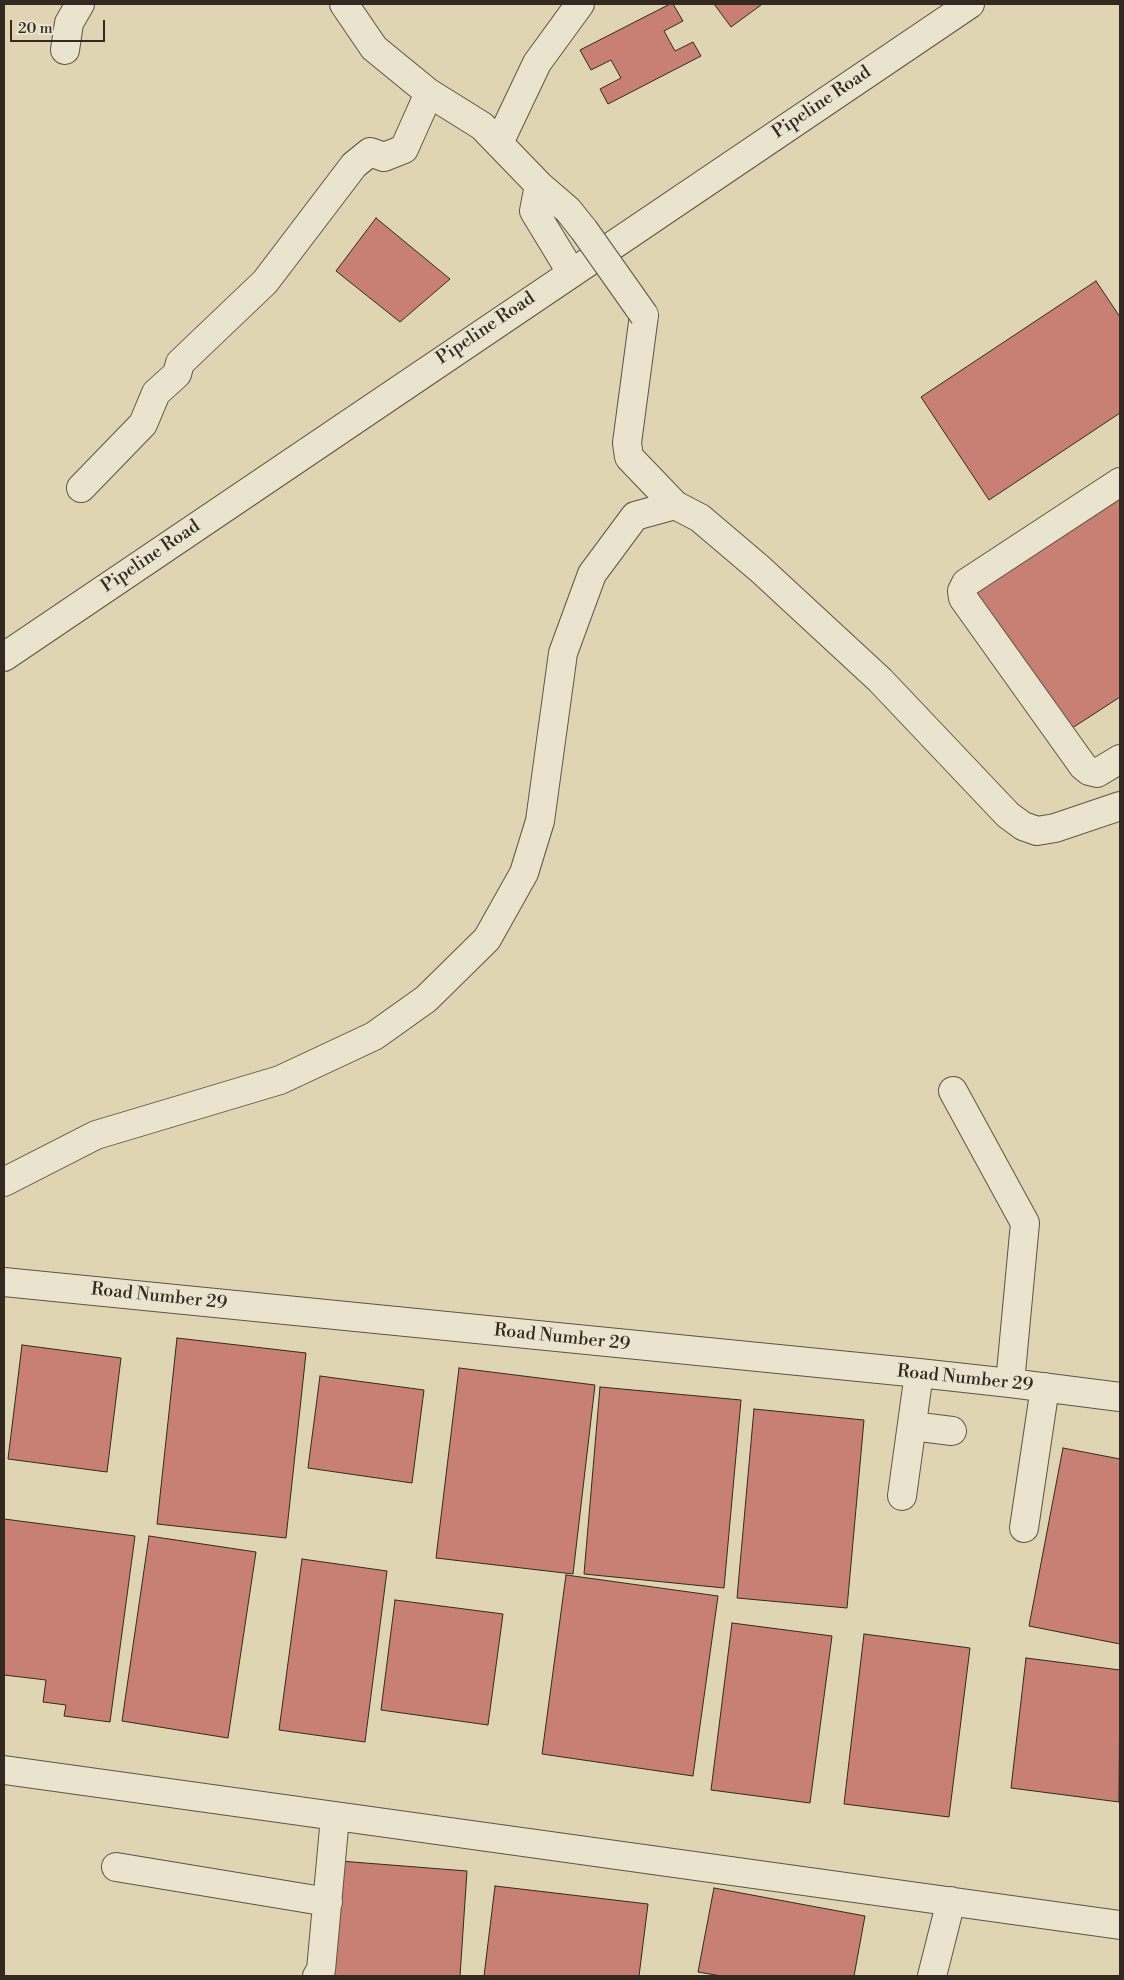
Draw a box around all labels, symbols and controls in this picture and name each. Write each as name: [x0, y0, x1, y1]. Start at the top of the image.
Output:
scale bar: [12, 10, 108, 42]
text: 20 m: [18, 19, 53, 38]
street label: Pipeline Road: [769, 62, 875, 144]
street label: Pipeline Road: [433, 288, 539, 370]
street label: Pipeline Road: [98, 516, 204, 598]
street label: Road Number 29: [90, 1279, 228, 1315]
street label: Road Number 29: [493, 1320, 631, 1356]
street label: Road Number 29: [896, 1361, 1034, 1397]

